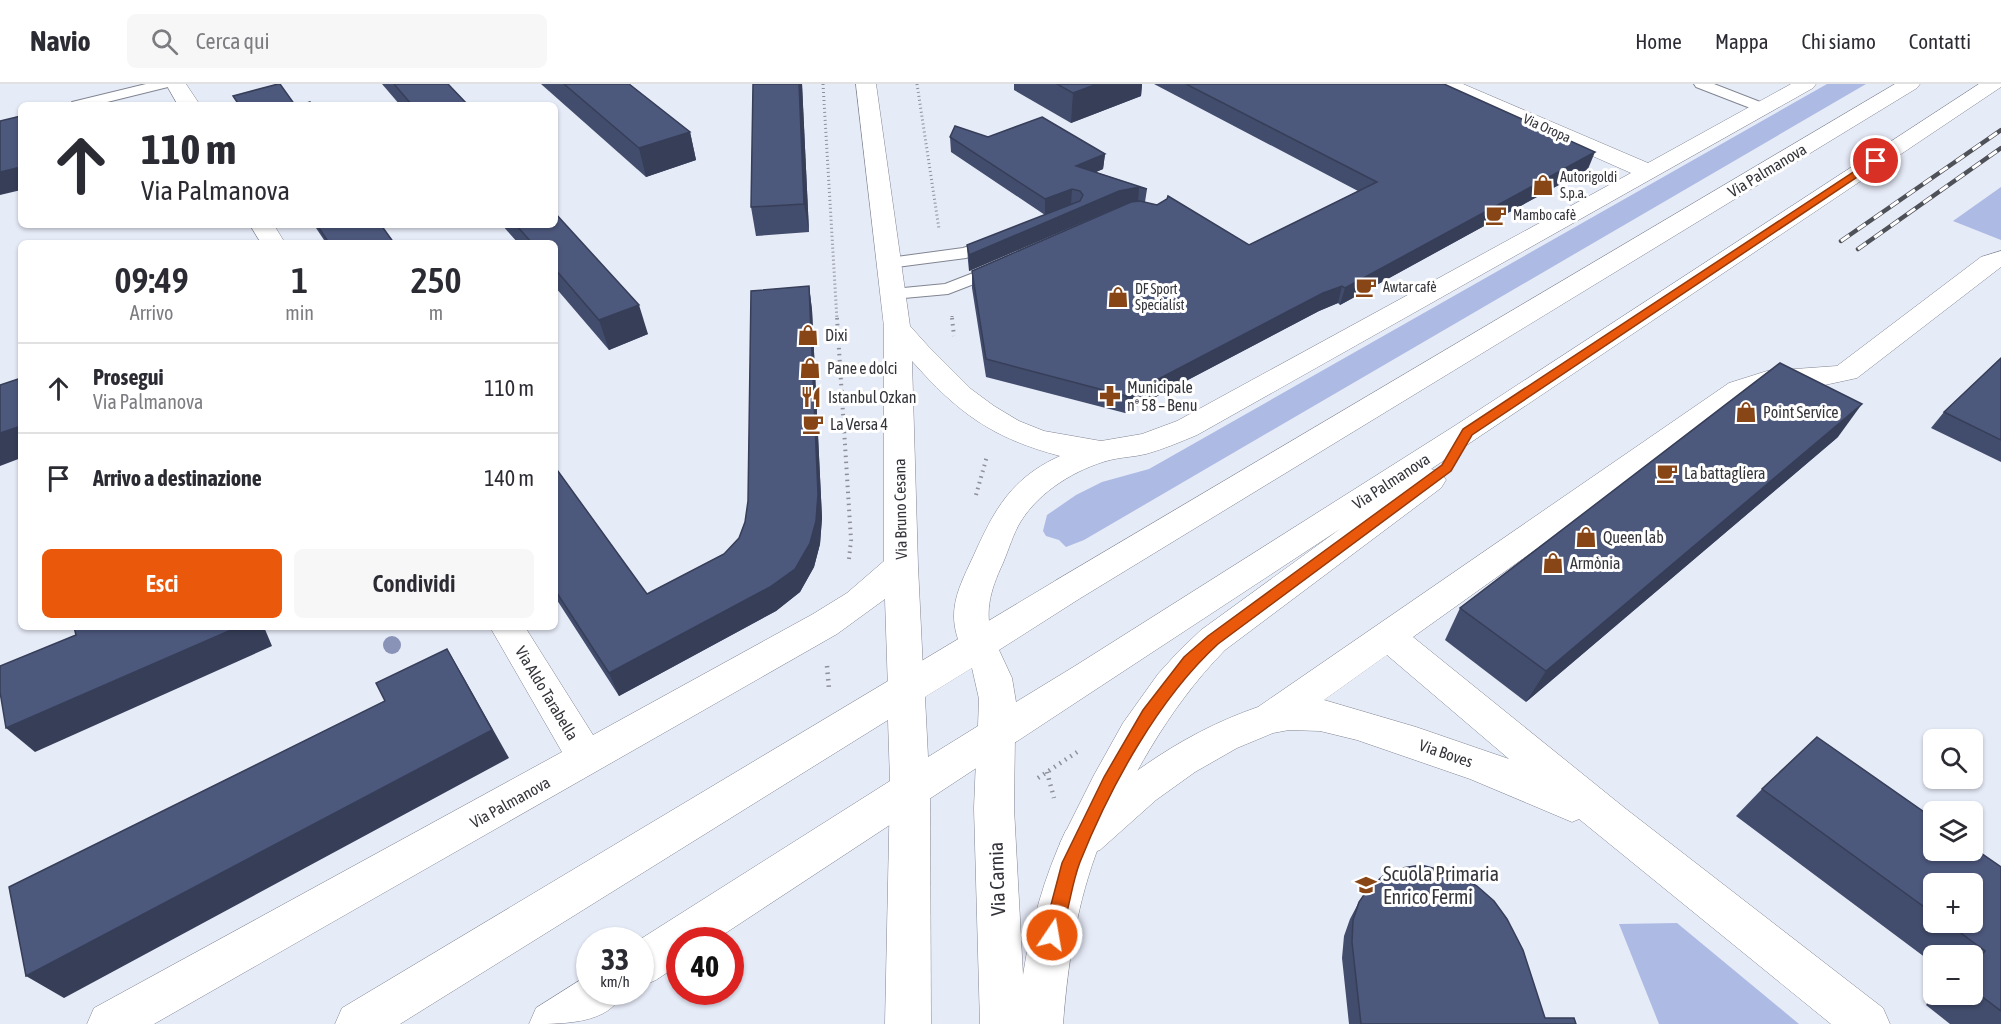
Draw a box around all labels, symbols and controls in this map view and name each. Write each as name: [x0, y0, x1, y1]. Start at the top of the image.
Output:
search box: [127, 14, 547, 68]
text: Navio: [30, 25, 91, 57]
icon: search: [148, 25, 181, 58]
text: Cerca qui: [196, 28, 270, 54]
text: Home: [1635, 29, 1682, 53]
text: Mappa: [1715, 29, 1768, 53]
text: Chi siamo: [1801, 29, 1876, 53]
text: Contatti: [1909, 29, 1971, 53]
street label: Via Oropa: [1521, 110, 1573, 146]
text: 110 m: [141, 125, 236, 173]
icon: ahead: [42, 126, 120, 204]
pin: [1850, 135, 1901, 186]
street label: Via Palmanova: [1725, 140, 1809, 200]
icon: arrive: [1859, 144, 1892, 177]
place label: Autorigoldi S.p.a.: [1560, 169, 1617, 201]
shop icon: Autorigoldi S.p.a.: [1531, 173, 1555, 197]
text: Via Palmanova: [141, 175, 290, 206]
cafe icon: Mambo cafè: [1484, 203, 1508, 227]
place label: Mambo cafè: [1513, 207, 1576, 223]
text: 09:49: [115, 259, 189, 301]
text: 1: [291, 259, 308, 301]
text: 250: [411, 259, 461, 301]
cafe icon: Awtar cafè: [1354, 275, 1378, 299]
place label: Awtar cafè: [1383, 279, 1437, 295]
place label: DF Sport Specialist: [1135, 281, 1185, 313]
shop icon: DF Sport Specialist: [1106, 285, 1130, 309]
text: Arrivo: [130, 301, 173, 324]
text: min: [285, 301, 314, 324]
text: m: [429, 301, 443, 324]
shop icon: Dixi: [796, 323, 820, 347]
place label: Dixi: [825, 326, 848, 344]
shop icon: Pane e dolci: [798, 356, 822, 380]
place label: Pane e dolci: [827, 359, 897, 377]
text: Prosegui: [93, 364, 164, 390]
icon: ahead: [42, 372, 75, 405]
text: 110 m: [484, 375, 534, 401]
place label: Municipale nº 58 – Benu: [1127, 378, 1197, 414]
pharmacy icon: Municipale nº 58 – Benu: [1098, 384, 1122, 408]
restaurant icon: Istanbul Ozkan: [799, 385, 823, 409]
place label: Istanbul Ozkan: [828, 388, 917, 406]
text: Via Palmanova: [93, 390, 203, 413]
shop icon: Point Service: [1734, 400, 1758, 424]
place label: Point Service: [1763, 403, 1839, 421]
cafe icon: La Versa 4: [801, 412, 825, 436]
place label: La Versa 4: [830, 415, 888, 433]
street label: Via Palmanova: [1349, 449, 1433, 513]
street label: Via Bruno Cesana: [890, 458, 910, 560]
cafe icon: La battagliera: [1655, 461, 1679, 485]
icon: arrive: [42, 462, 75, 495]
place label: La battagliera: [1684, 464, 1765, 483]
text: Arrivo a destinazione: [93, 465, 262, 491]
text: 140 m: [484, 465, 534, 491]
shop icon: Queen lab: [1574, 525, 1598, 549]
place label: Queen lab: [1603, 528, 1664, 546]
button: Esci: [42, 549, 282, 618]
button: Condividi: [294, 549, 534, 618]
shop icon: Armònia: [1541, 551, 1565, 575]
place label: Armònia: [1570, 554, 1620, 572]
street label: Via Aldo Tarabella: [512, 643, 582, 743]
map controls: [1923, 729, 1983, 1005]
button: search: [1923, 729, 1983, 789]
street label: Via Boves: [1417, 735, 1475, 771]
street label: Via Palmanova: [467, 773, 553, 831]
button: layers: [1923, 801, 1983, 861]
street label: Via Carnia: [984, 842, 1009, 917]
place label: Scuola Primaria Enrico Fermi: [1383, 862, 1499, 908]
school or university icon: Scuola Primaria Enrico Fermi: [1354, 873, 1378, 897]
button: +: [1923, 873, 1983, 933]
position arrow: [1020, 903, 1084, 967]
speed limit sign: 40: [666, 927, 744, 1005]
text: 33: [601, 942, 629, 976]
button: −: [1923, 945, 1983, 1005]
text: km/h: [600, 973, 630, 990]

